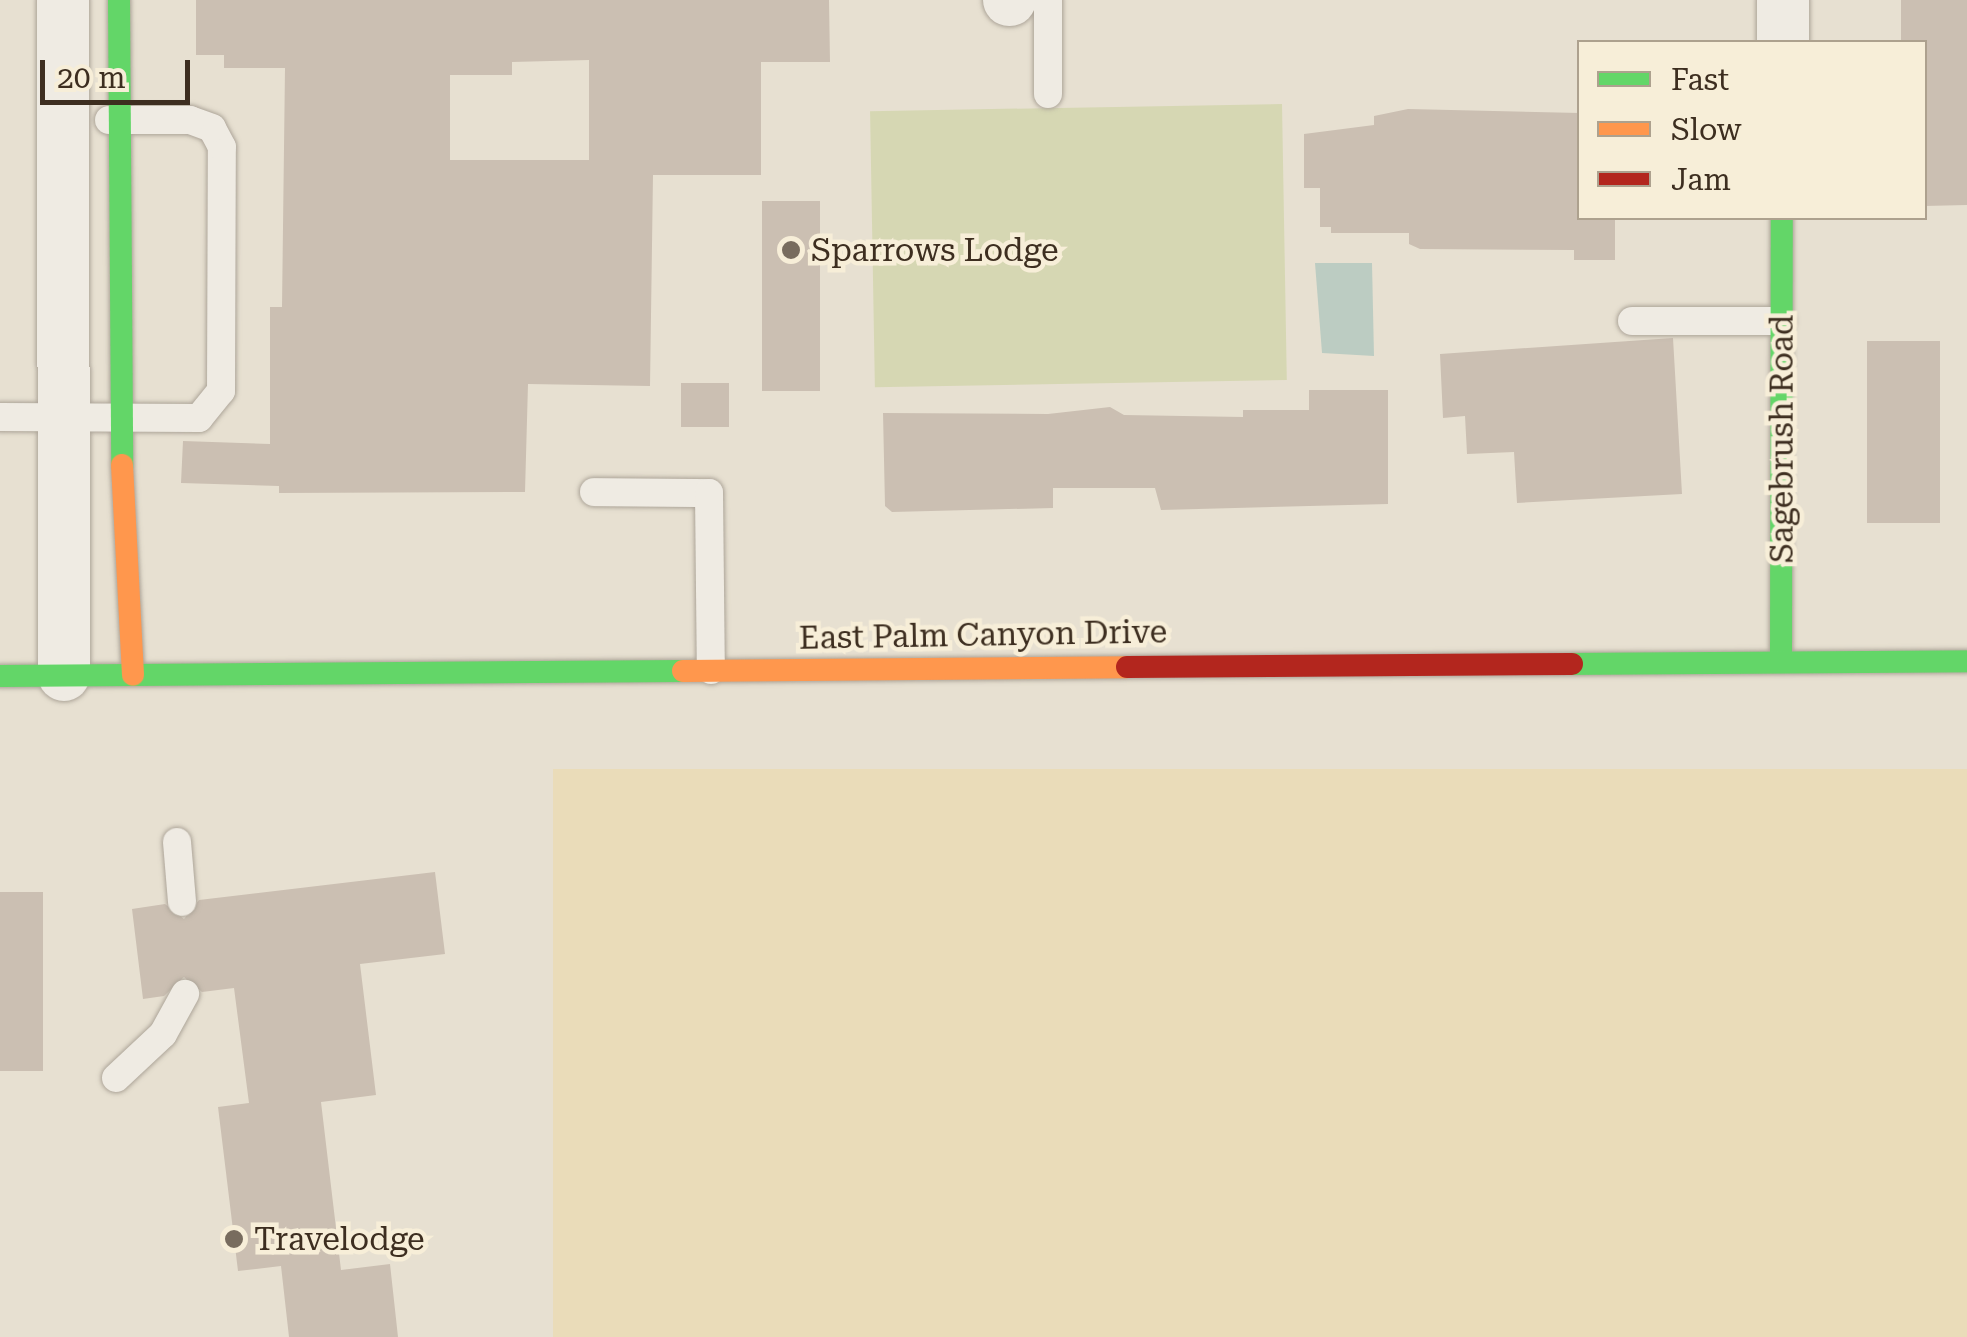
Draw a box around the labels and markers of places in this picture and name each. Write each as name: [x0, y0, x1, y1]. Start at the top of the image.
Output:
place label: Sparrows Lodge: [811, 231, 1059, 269]
marker: Sparrows Lodge: [780, 239, 802, 261]
place label: Travelodge: [254, 1220, 425, 1258]
marker: Travelodge: [223, 1228, 245, 1250]

